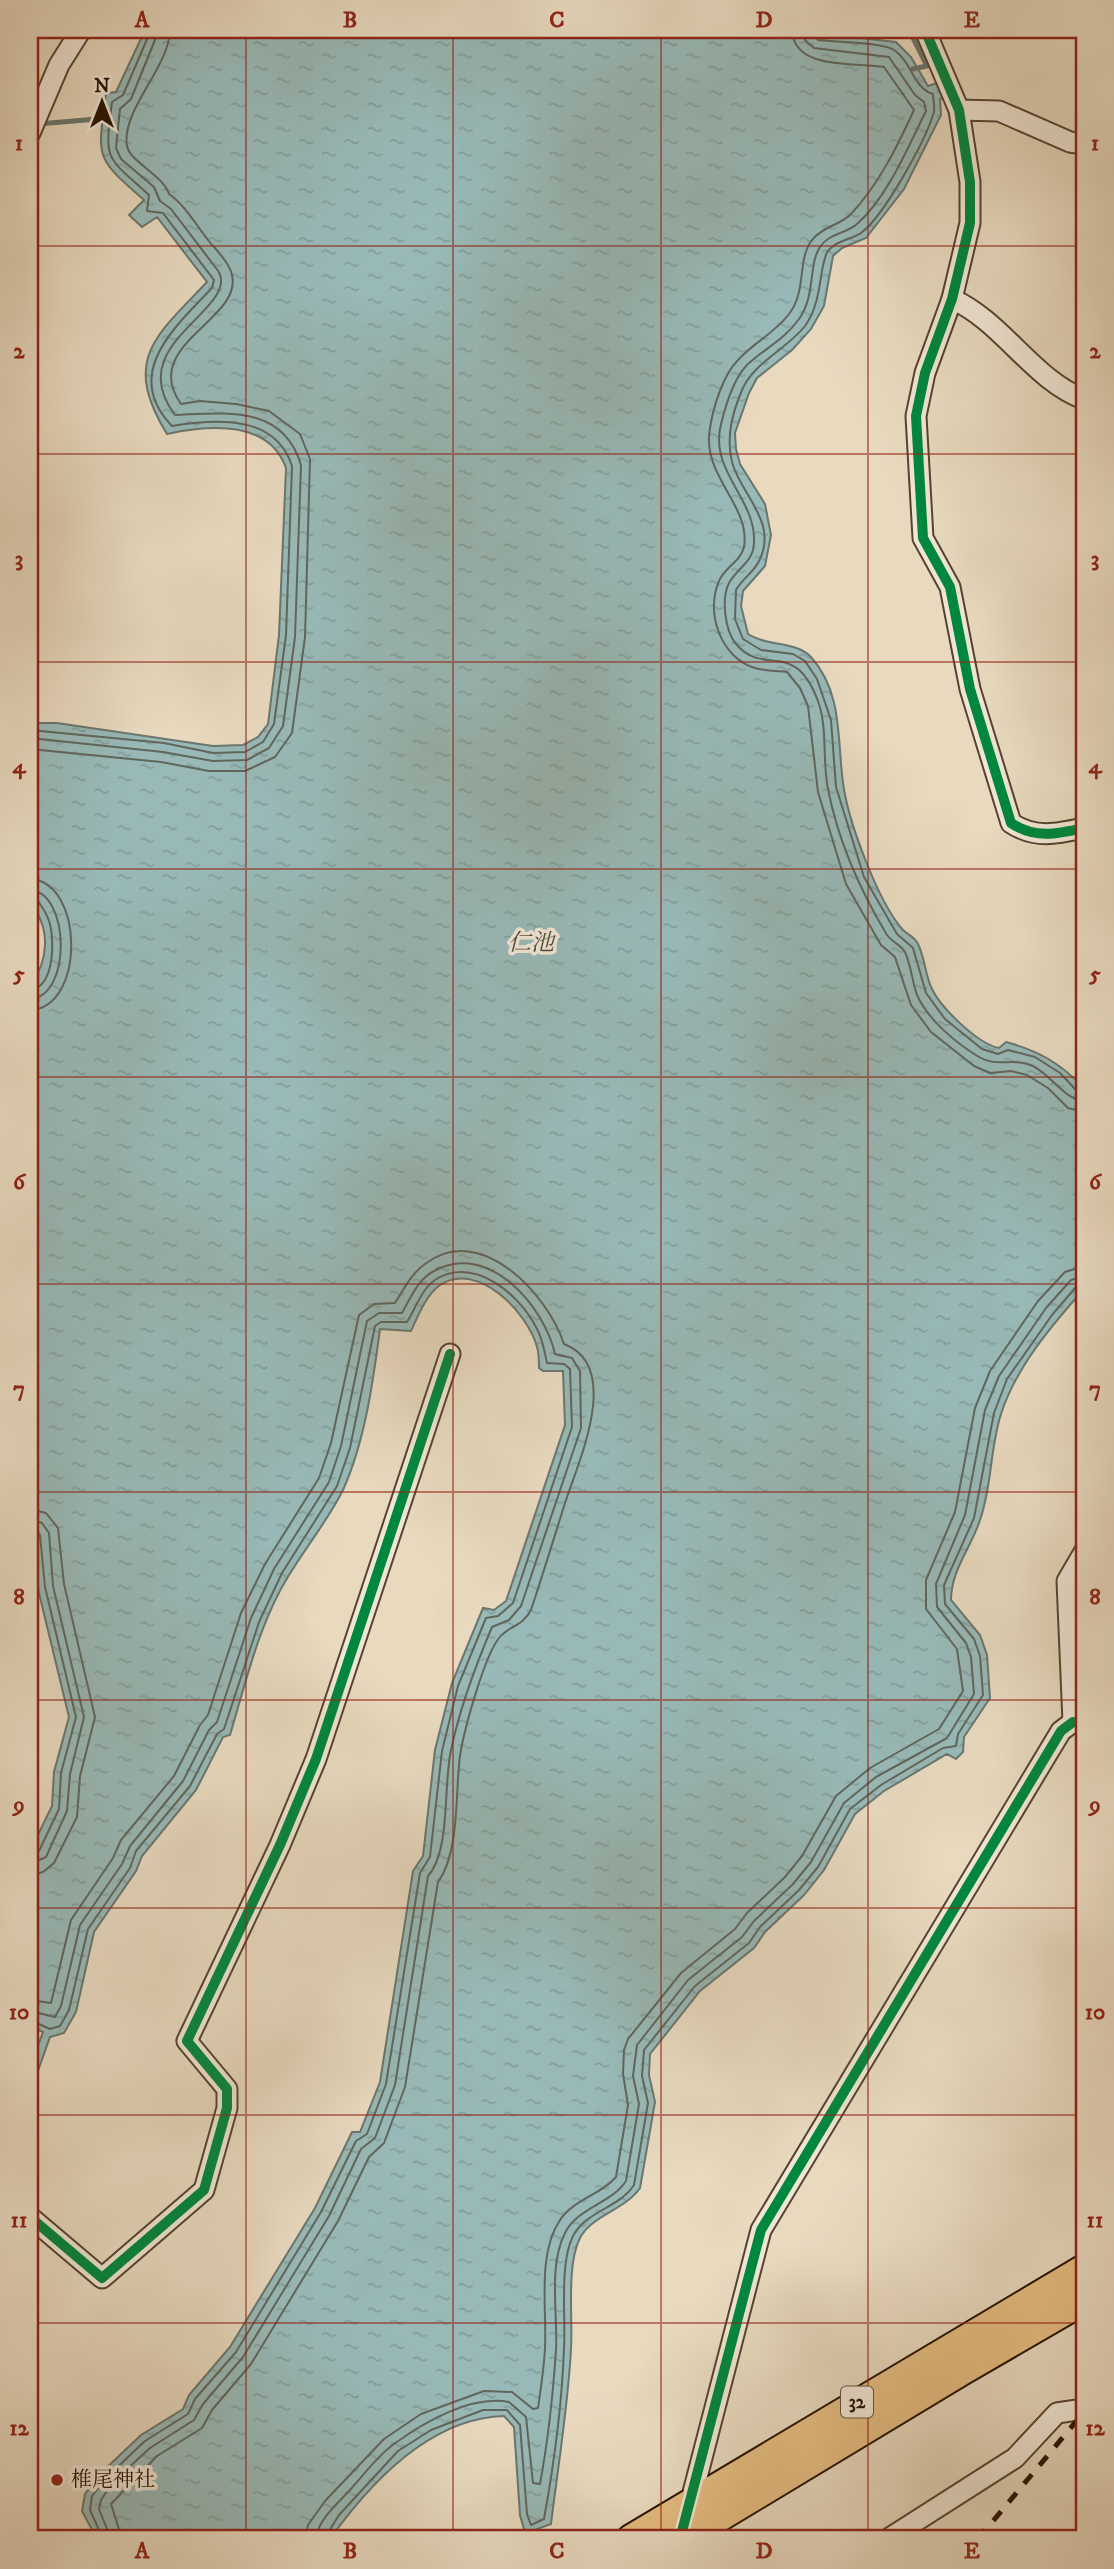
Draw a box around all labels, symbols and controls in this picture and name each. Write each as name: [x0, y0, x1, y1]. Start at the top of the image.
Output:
text: A: [134, 6, 151, 35]
text: B: [343, 6, 357, 35]
text: C: [549, 6, 565, 35]
text: D: [755, 6, 773, 35]
text: E: [964, 6, 980, 35]
north arrow: [66, 66, 136, 136]
text: N: [94, 75, 110, 98]
text: 1: [15, 129, 23, 158]
text: 1: [1091, 129, 1099, 158]
text: 2: [13, 337, 25, 366]
text: 2: [1089, 337, 1101, 366]
text: 3: [15, 545, 23, 574]
text: 3: [1091, 545, 1099, 574]
text: 4: [12, 752, 27, 781]
text: 4: [1088, 752, 1103, 781]
water label: 仁池: [508, 929, 557, 958]
text: 5: [12, 960, 25, 989]
text: 5: [1088, 960, 1101, 989]
text: 6: [13, 1168, 27, 1197]
text: 6: [1089, 1168, 1103, 1197]
text: 7: [13, 1375, 25, 1404]
text: 7: [1089, 1375, 1101, 1404]
text: 8: [13, 1583, 25, 1612]
text: 8: [1089, 1583, 1101, 1612]
text: 9: [11, 1791, 25, 1820]
text: 9: [1087, 1791, 1101, 1820]
text: 10: [9, 1998, 29, 2027]
text: 10: [1085, 1998, 1105, 2027]
text: 11: [11, 2206, 27, 2235]
text: 11: [1087, 2206, 1103, 2235]
road number: 32: [841, 2386, 873, 2418]
text: 12: [9, 2414, 30, 2443]
text: 12: [1085, 2414, 1106, 2443]
place label: 椎尾神社: [71, 2467, 155, 2493]
marker: 椎尾神社: [49, 2472, 65, 2488]
text: A: [134, 2537, 151, 2566]
text: B: [343, 2537, 357, 2566]
text: C: [549, 2537, 565, 2566]
text: D: [755, 2537, 773, 2566]
text: E: [964, 2537, 980, 2566]

